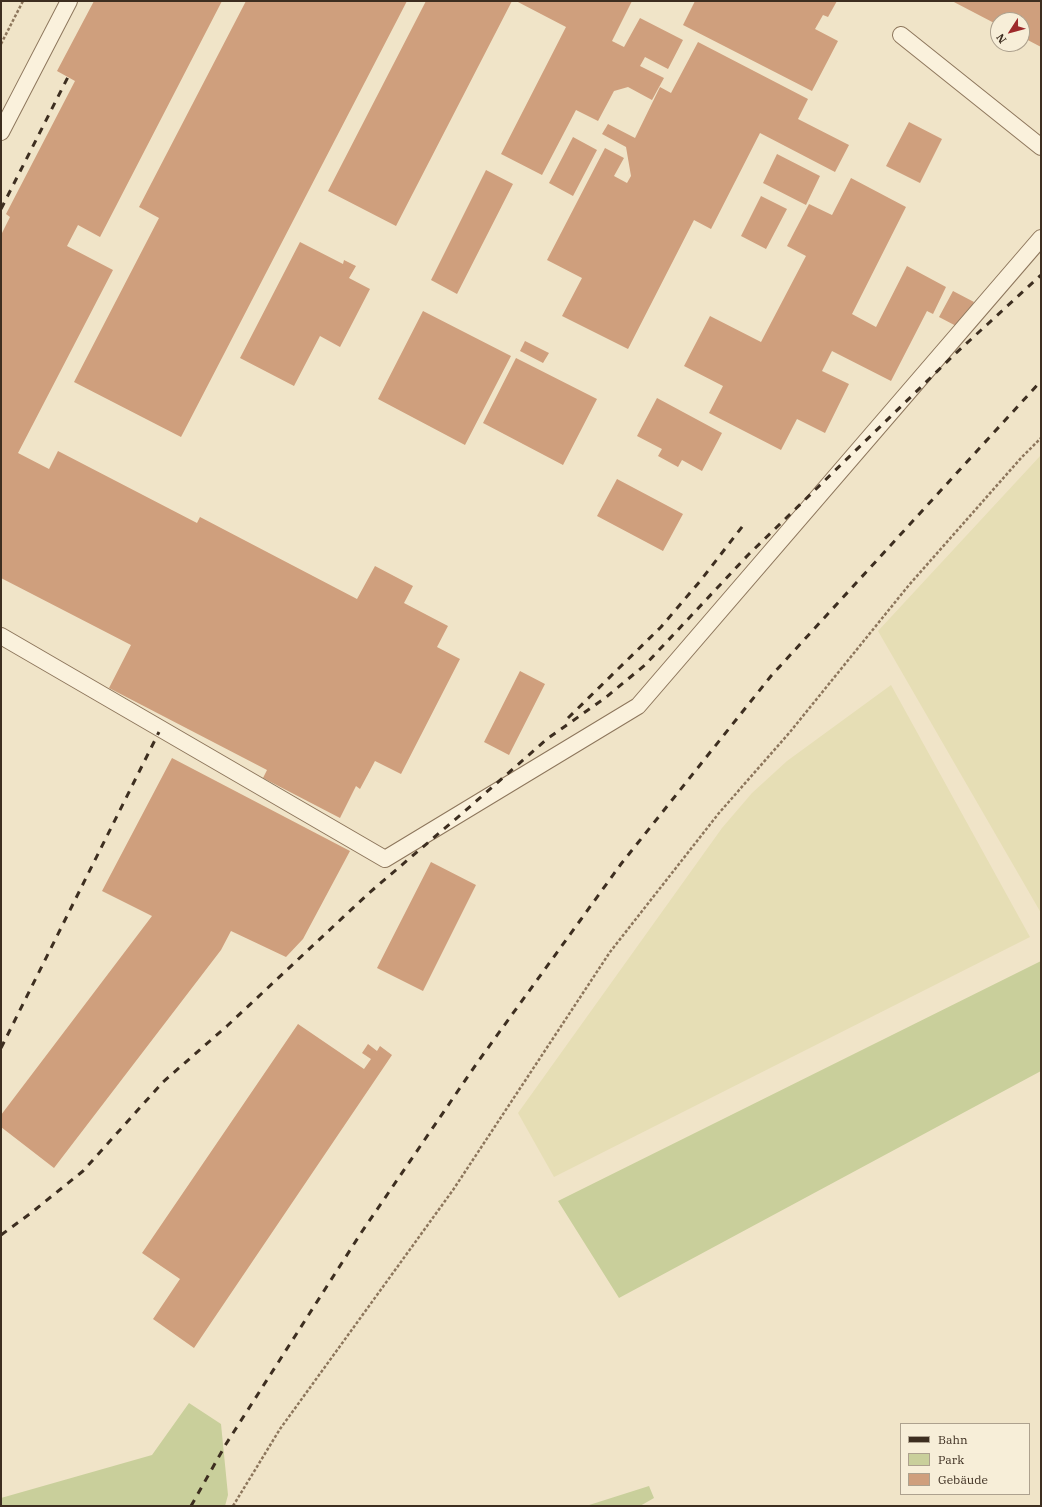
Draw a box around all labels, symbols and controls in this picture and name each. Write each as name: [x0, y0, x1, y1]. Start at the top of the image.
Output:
north arrow: [990, 12, 1030, 52]
text: N: [993, 31, 1009, 46]
legend: [900, 1423, 1030, 1495]
text: Bahn: [938, 1432, 968, 1447]
text: Park: [938, 1452, 964, 1467]
text: Gebäude: [938, 1472, 988, 1487]

